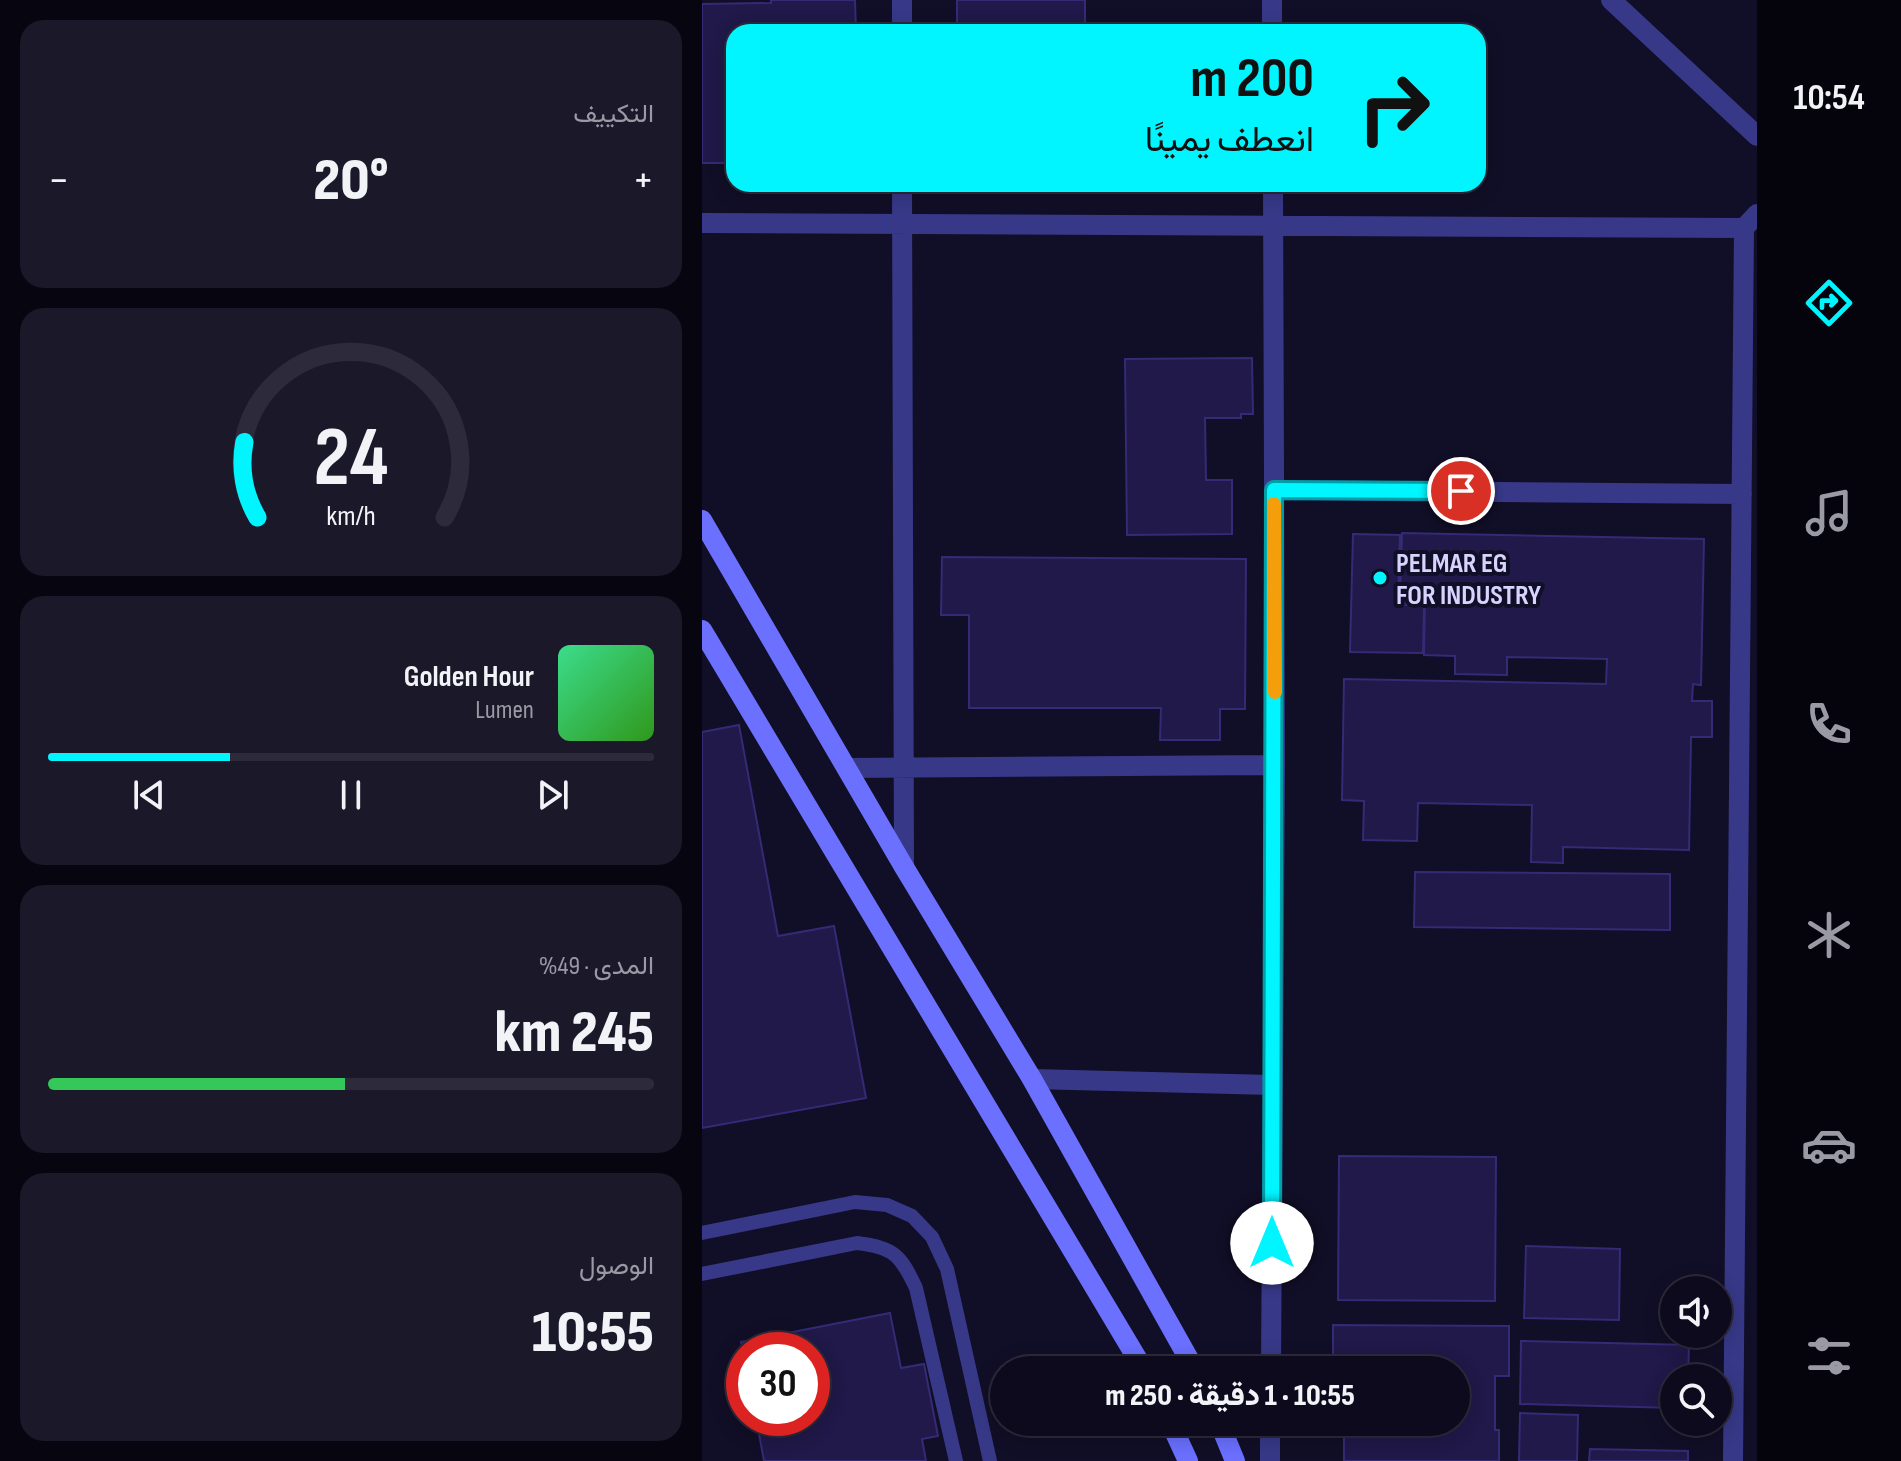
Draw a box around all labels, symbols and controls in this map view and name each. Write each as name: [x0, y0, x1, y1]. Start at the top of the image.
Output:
text: 200 m: [1190, 46, 1314, 113]
icon: right: [1342, 56, 1446, 160]
text: 10:54: [1793, 77, 1865, 120]
text: التكييف: [573, 99, 654, 130]
text: انعطف يمينًا: [1145, 119, 1314, 162]
text: 20°: [313, 145, 389, 217]
text: −: [48, 154, 70, 207]
text: +: [632, 154, 654, 207]
icon: directions: [1801, 275, 1857, 331]
text: 24: [314, 409, 388, 509]
pin: [1427, 457, 1495, 525]
icon: arrive: [1439, 469, 1483, 513]
icon: music: [1801, 485, 1857, 541]
text: km/h: [326, 499, 376, 534]
place label: PELMAR EG FOR INDUSTRY: [1396, 547, 1541, 612]
marker: PELMAR EG FOR INDUSTRY: [1371, 569, 1389, 587]
text: Golden Hour: [404, 659, 534, 695]
text: Lumen: [475, 695, 534, 726]
icon: phone: [1801, 696, 1857, 752]
icon: previous: [127, 773, 171, 817]
icon: pause: [329, 773, 373, 817]
icon: next: [531, 773, 575, 817]
icon: climate: [1801, 907, 1857, 963]
text: المدى · 49%: [539, 951, 654, 982]
text: 245 km: [495, 997, 654, 1069]
icon: car: [1801, 1117, 1857, 1173]
position arrow: [1230, 1201, 1314, 1285]
text: الوصول: [579, 1251, 654, 1282]
map controls: [1660, 1276, 1732, 1436]
button: sound: [1660, 1276, 1732, 1348]
text: 10:55: [532, 1297, 654, 1369]
icon: filters: [1801, 1328, 1857, 1384]
speed limit sign: 30: [726, 1332, 830, 1436]
button: search: [1660, 1364, 1732, 1436]
text: 10:55 · 1 دقيقة · 250 m: [1105, 1378, 1355, 1414]

